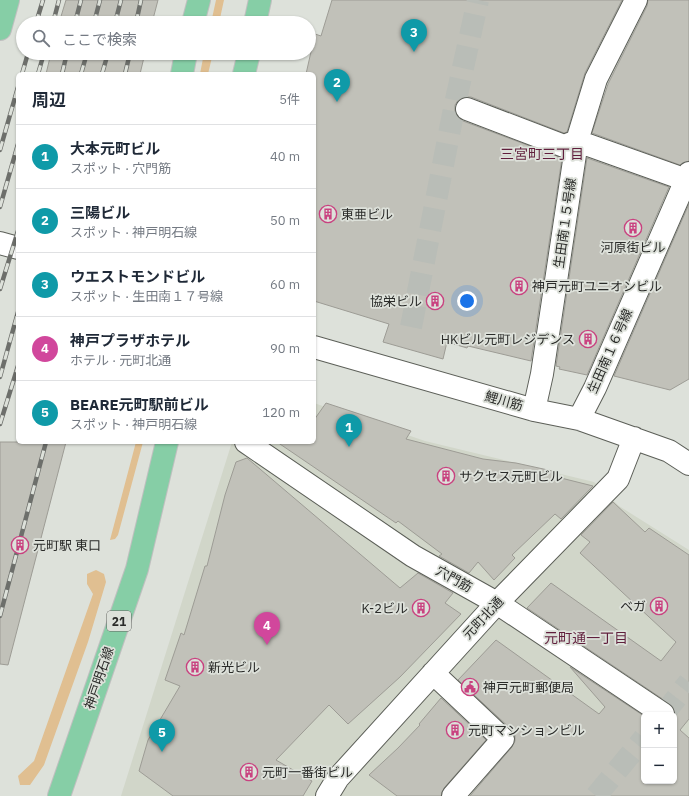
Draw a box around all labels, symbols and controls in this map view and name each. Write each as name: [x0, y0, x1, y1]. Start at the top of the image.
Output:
search box: [16, 16, 316, 60]
pin: 3: [401, 19, 427, 52]
icon: search: [30, 27, 52, 49]
text: ここで検索: [62, 30, 137, 49]
pin: 2: [324, 69, 350, 102]
text: 周辺: [32, 89, 66, 111]
text: 5件: [279, 91, 300, 108]
text: 大本元町ビル: [70, 139, 160, 158]
district label: 三宮町三丁目: [500, 145, 584, 163]
text: 1: [41, 148, 49, 165]
text: 40 m: [270, 148, 300, 165]
text: スポット · 穴門筋: [70, 160, 171, 177]
street label: 生田南１５号線: [550, 177, 580, 269]
text: 三陽ビル: [70, 203, 130, 222]
building icon: 東亜ビル: [318, 204, 338, 224]
place label: 東亜ビル: [341, 206, 393, 223]
text: 2: [41, 212, 49, 229]
text: 50 m: [270, 212, 300, 229]
building icon: 河原街ビル: [623, 218, 643, 238]
text: スポット · 神戸明石線: [70, 224, 197, 241]
place label: 河原街ビル: [600, 239, 666, 256]
text: ウエストモンドビル: [70, 267, 205, 286]
text: 3: [41, 276, 49, 293]
text: 60 m: [270, 276, 300, 293]
building icon: 神戸元町ユニオンビル: [509, 276, 529, 296]
place label: 神戸元町ユニオンビル: [532, 278, 662, 295]
text: スポット · 生田南１７号線: [70, 288, 223, 305]
building icon: 協栄ビル: [425, 291, 445, 311]
your location: [457, 291, 477, 311]
place label: 協栄ビル: [370, 293, 422, 310]
street label: 生田南１６号線: [584, 306, 636, 396]
building icon: HKビル元町レジデンス: [578, 329, 598, 349]
text: 神戸プラザホテル: [70, 331, 190, 350]
place label: HKビル元町レジデンス: [441, 331, 575, 348]
text: 4: [41, 340, 49, 357]
text: 90 m: [270, 340, 300, 357]
text: ホテル · 元町北通: [70, 352, 171, 369]
street label: 鯉川筋: [483, 387, 525, 415]
text: BEARE元町駅前ビル: [70, 395, 209, 414]
text: 5: [41, 404, 49, 421]
text: 120 m: [262, 404, 300, 421]
pin: 1: [336, 414, 362, 447]
text: スポット · 神戸明石線: [70, 416, 197, 433]
building icon: サクセス元町ビル: [436, 466, 456, 486]
place label: サクセス元町ビル: [459, 468, 563, 485]
building icon: 元町駅 東口: [10, 535, 30, 555]
place label: 元町駅 東口: [33, 537, 101, 554]
street label: 穴門筋: [433, 562, 475, 596]
street label: 元町北通: [459, 593, 507, 643]
building icon: ベガ: [649, 596, 669, 616]
building icon: K-2ビル: [411, 598, 431, 618]
place label: ベガ: [620, 598, 646, 615]
place label: K-2ビル: [361, 600, 408, 617]
road number: 21: [107, 611, 131, 631]
pin: 4: [254, 612, 280, 645]
district label: 元町通一丁目: [544, 629, 628, 647]
street label: 神戸明石線: [80, 644, 118, 712]
building icon: 新光ビル: [185, 657, 205, 677]
place label: 新光ビル: [208, 659, 260, 676]
public building icon: 神戸元町郵便局: [460, 677, 480, 697]
place label: 神戸元町郵便局: [483, 679, 574, 696]
map controls: [641, 712, 677, 784]
button: +: [641, 712, 677, 748]
pin: 5: [149, 719, 175, 752]
building icon: 元町マンションビル: [445, 720, 465, 740]
place label: 元町マンションビル: [468, 722, 585, 739]
button: −: [641, 748, 677, 784]
building icon: 元町一番街ビル: [239, 762, 259, 782]
place label: 元町一番街ビル: [262, 764, 353, 781]

